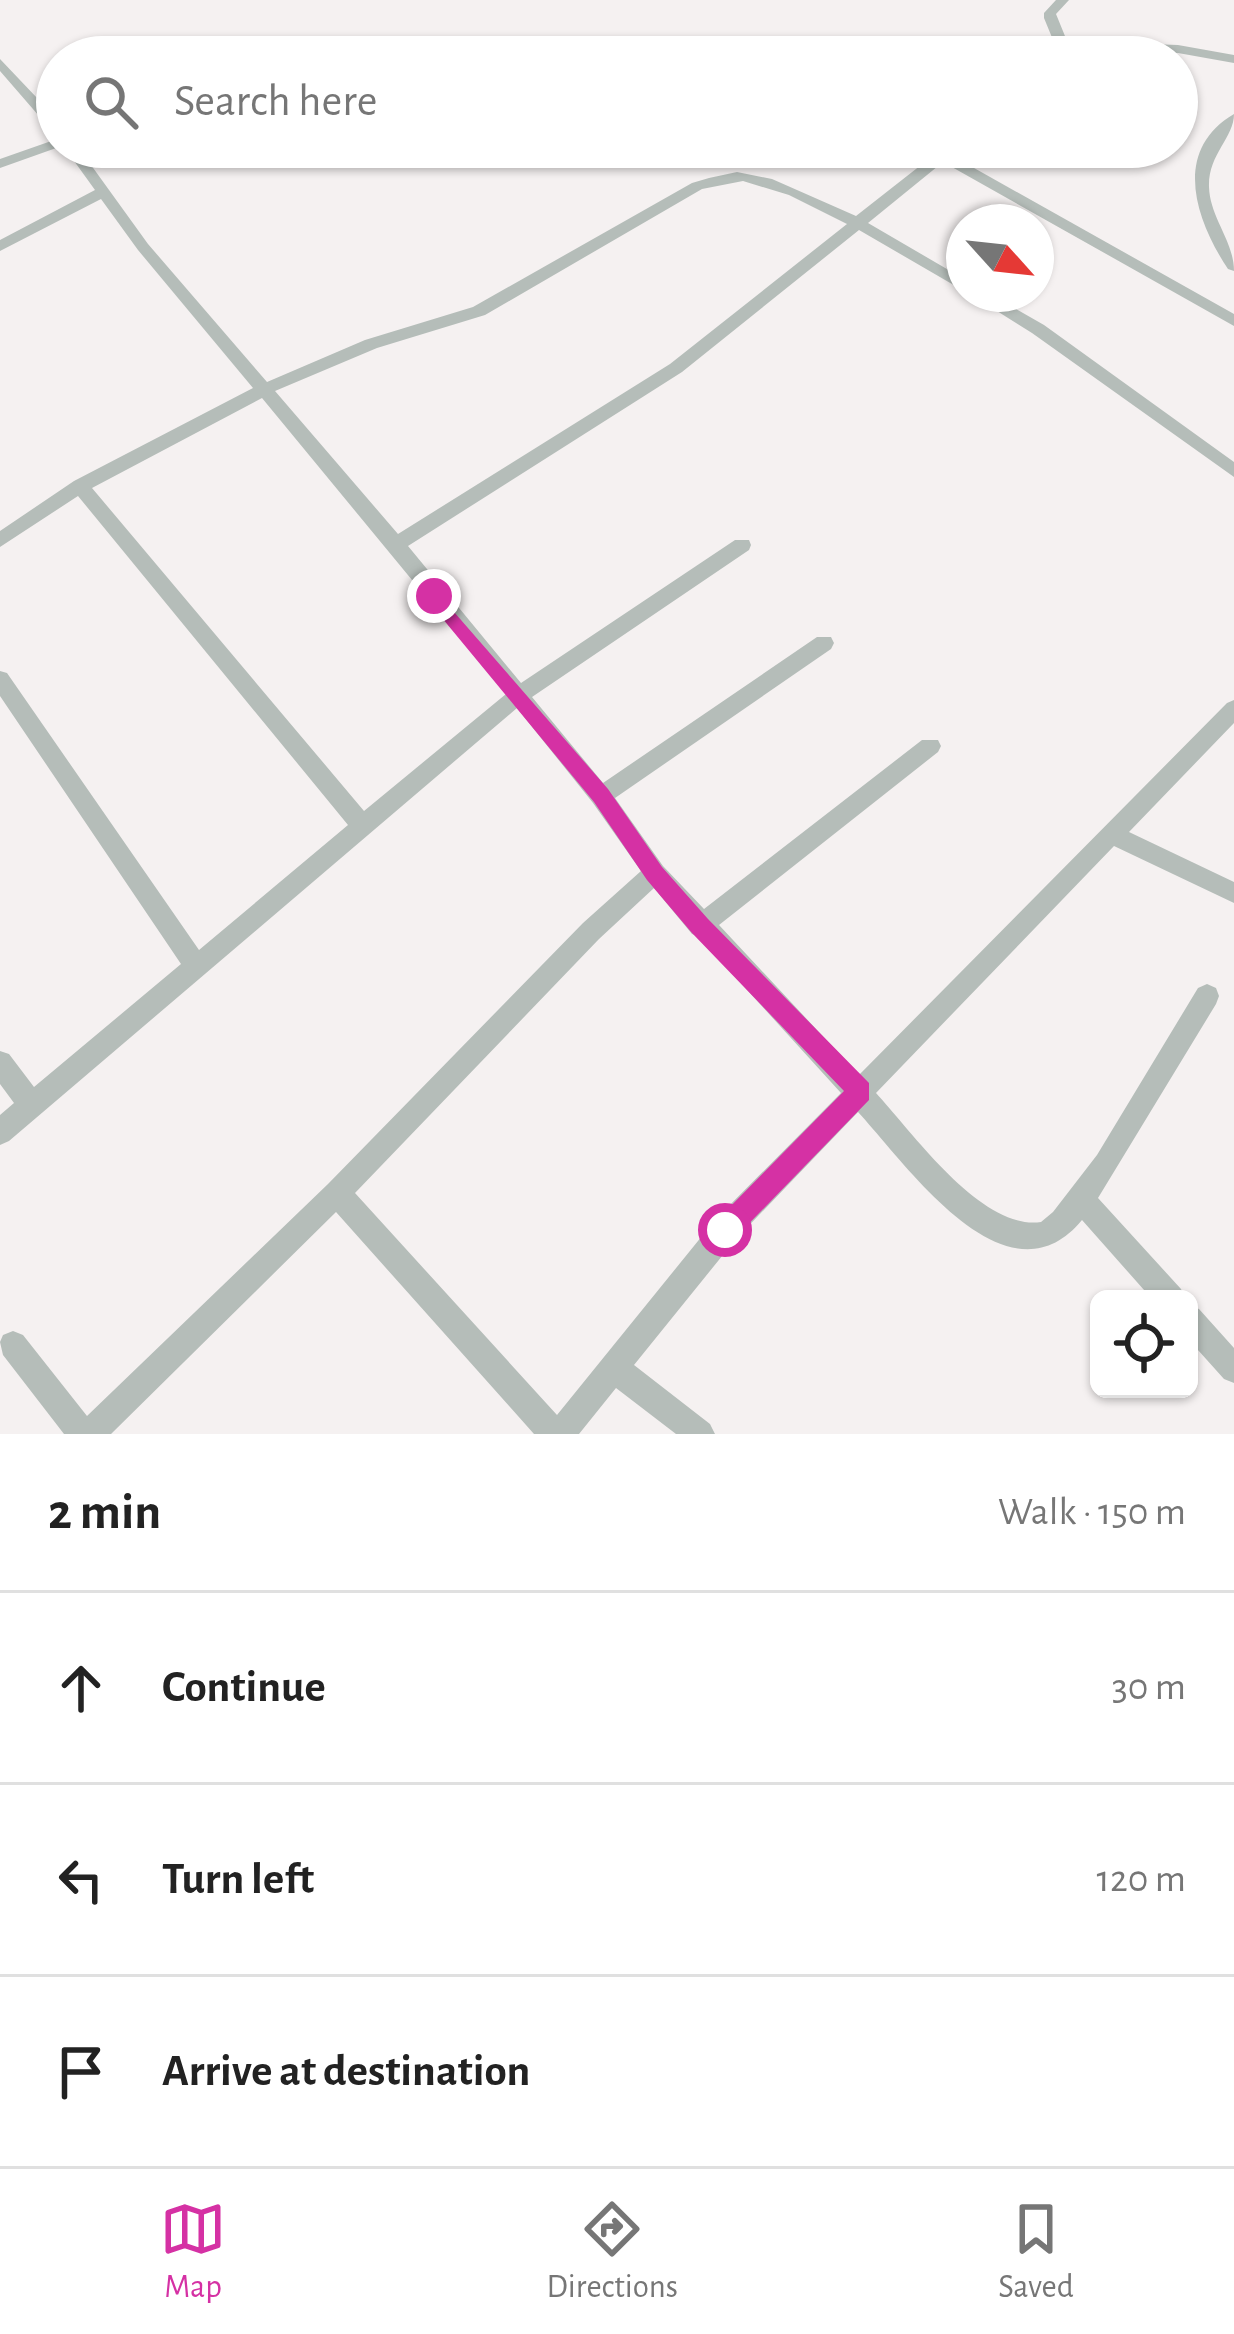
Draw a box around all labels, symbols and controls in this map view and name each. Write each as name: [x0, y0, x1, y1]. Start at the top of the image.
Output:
search box: [36, 36, 1198, 168]
icon: search: [78, 69, 144, 135]
text: Search here: [174, 79, 377, 124]
north arrow: [946, 204, 1054, 312]
route end: [407, 569, 461, 623]
route start: [698, 1203, 752, 1257]
map controls: [1090, 1290, 1198, 1398]
button: locate: [1090, 1290, 1198, 1398]
text: 2 min: [48, 1487, 161, 1538]
text: Walk · 150 m: [998, 1493, 1186, 1532]
icon: ahead: [48, 1655, 114, 1721]
text: Continue: [162, 1665, 326, 1710]
text: 30 m: [1112, 1668, 1186, 1707]
icon: left: [48, 1847, 114, 1913]
text: Turn left: [162, 1857, 314, 1902]
text: 120 m: [1097, 1860, 1186, 1899]
icon: arrive: [48, 2039, 114, 2105]
text: Arrive at destination: [162, 2049, 530, 2094]
tab: Map: [160, 2196, 226, 2308]
tab: Directions: [546, 2196, 678, 2308]
tab: Saved: [998, 2196, 1074, 2308]

